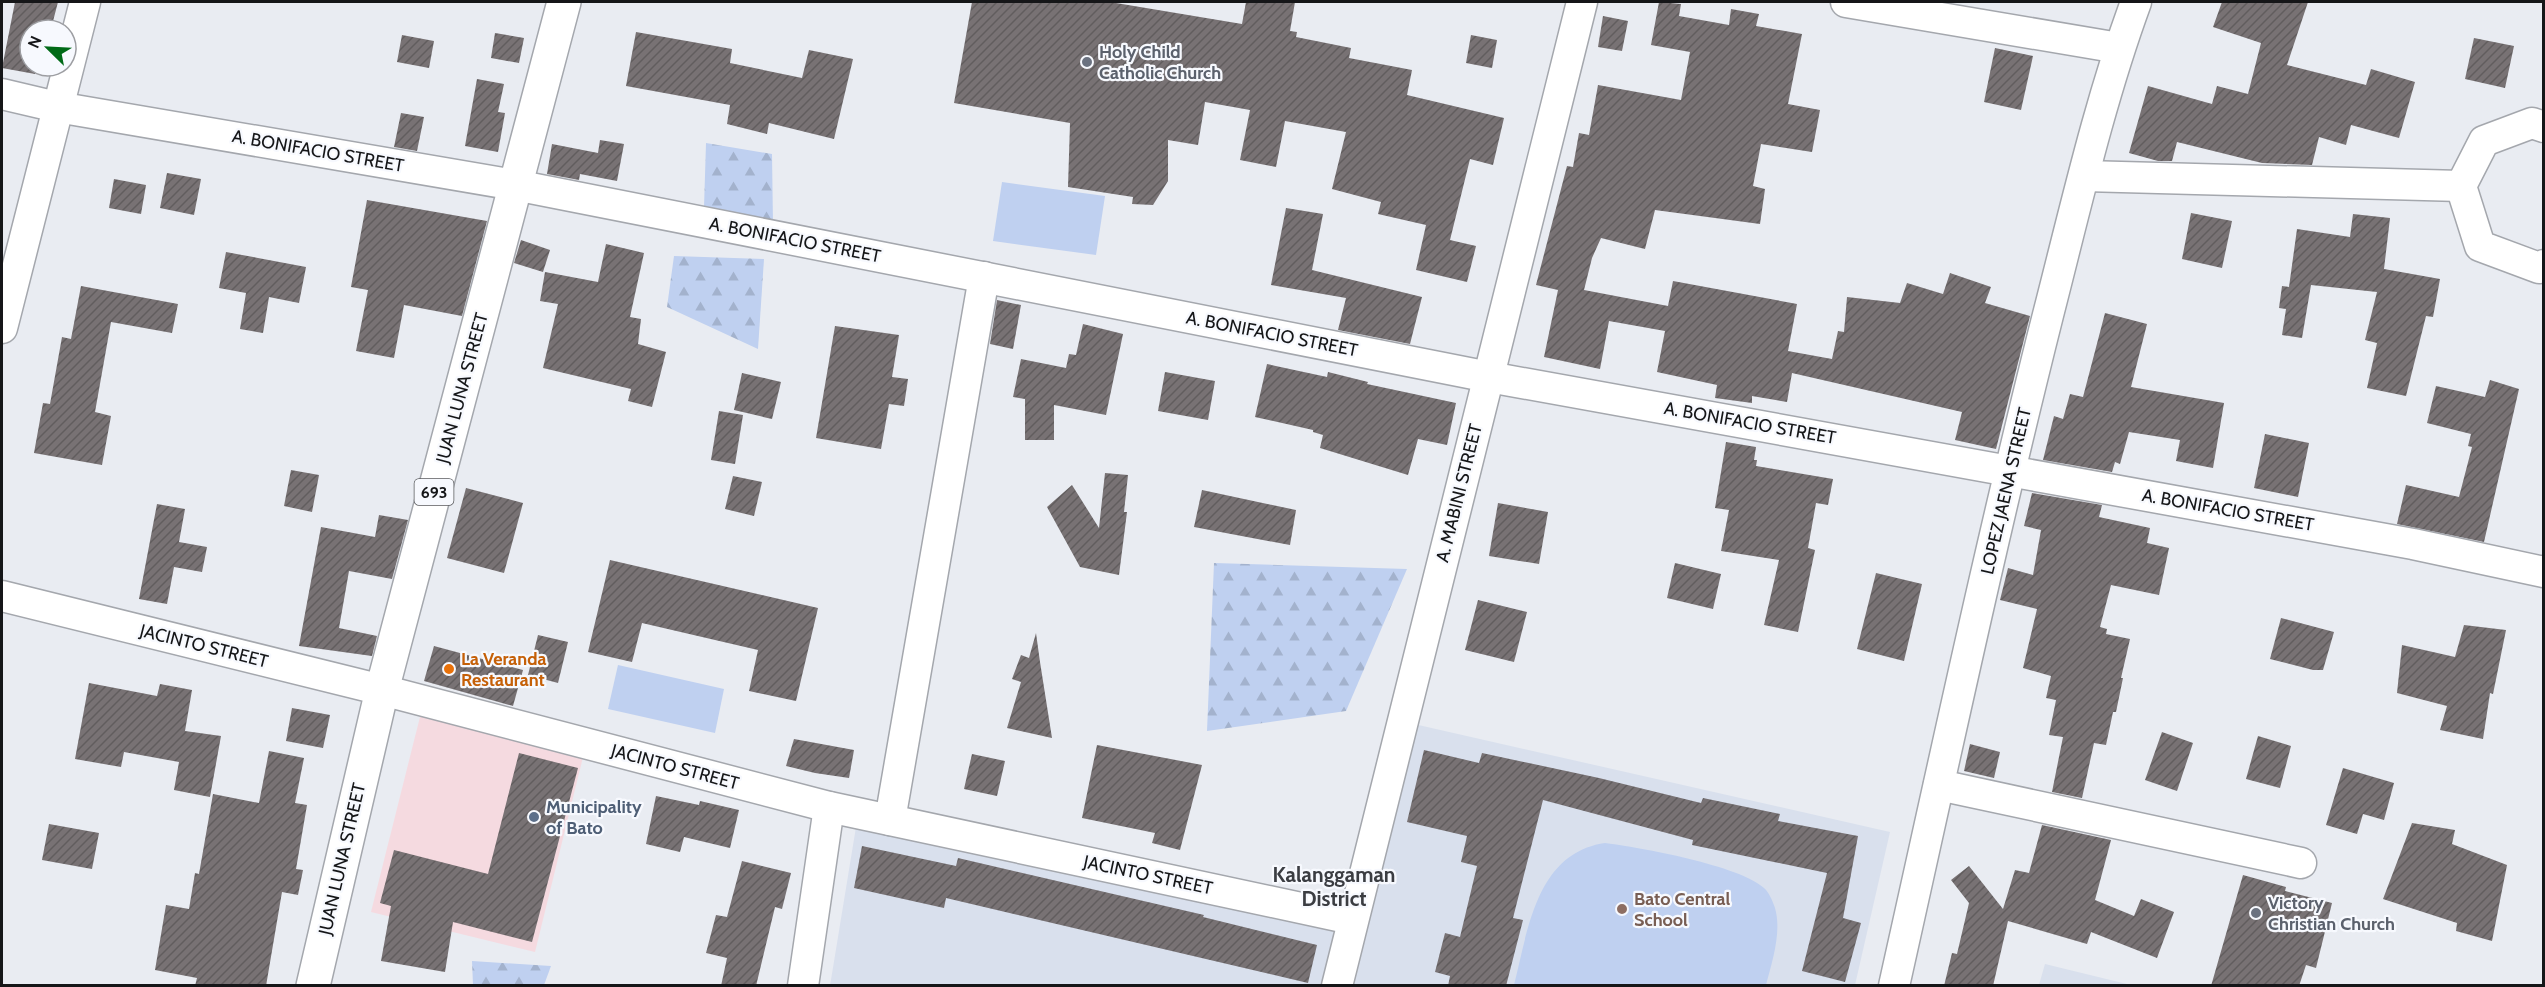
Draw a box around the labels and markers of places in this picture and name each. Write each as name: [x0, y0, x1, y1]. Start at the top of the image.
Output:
place label: Holy Child Catholic Church: [1099, 41, 1221, 84]
marker: Holy Child Catholic Church: [1080, 55, 1094, 69]
place label: La Veranda Restaurant: [461, 648, 547, 691]
marker: La Veranda Restaurant: [442, 662, 456, 676]
place label: Municipality of Bato: [546, 796, 642, 839]
marker: Municipality of Bato: [527, 810, 541, 824]
place label: Bato Central School: [1634, 888, 1730, 931]
place label: Victory Christian Church: [2268, 892, 2395, 935]
marker: Bato Central School: [1615, 902, 1629, 916]
marker: Victory Christian Church: [2249, 906, 2263, 920]

